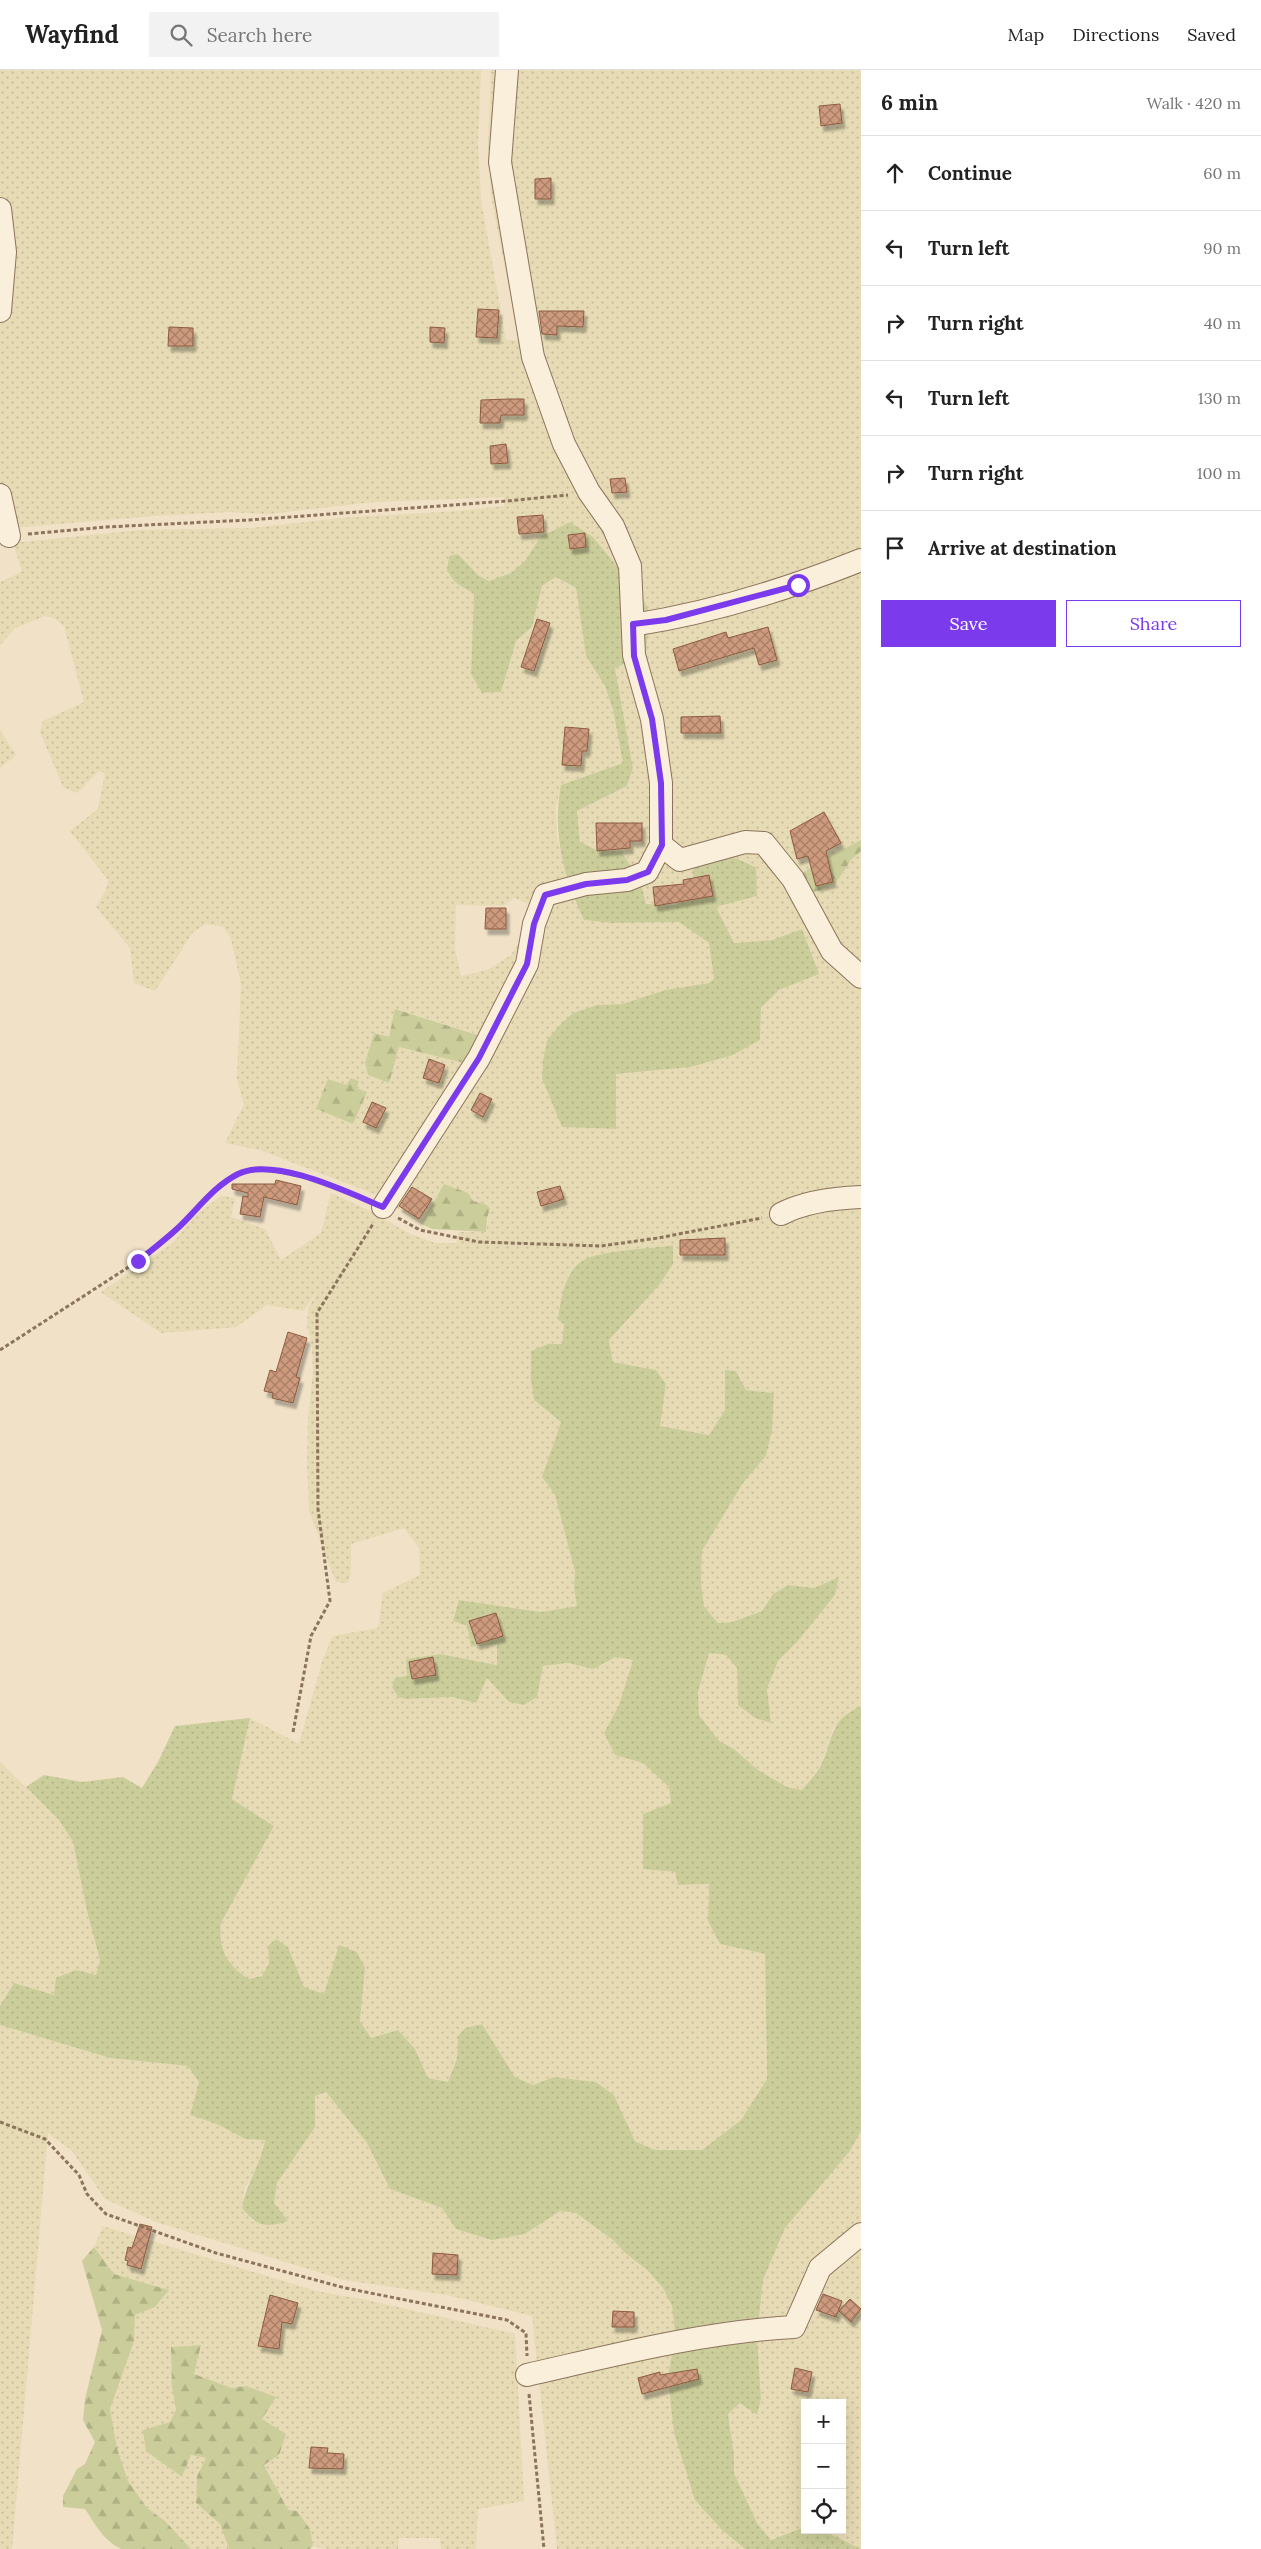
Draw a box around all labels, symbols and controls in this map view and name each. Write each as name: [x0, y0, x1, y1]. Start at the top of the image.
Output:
search box: [149, 12, 499, 57]
text: Wayfind: [25, 19, 119, 50]
icon: search: [167, 21, 195, 49]
text: Search here: [207, 23, 312, 47]
text: Map: [1008, 23, 1044, 46]
text: Directions: [1072, 23, 1159, 46]
text: Saved: [1187, 23, 1236, 46]
text: 6 min: [881, 89, 938, 116]
text: Walk · 420 m: [1146, 93, 1241, 113]
icon: ahead: [881, 159, 909, 187]
text: Continue: [928, 161, 1012, 185]
text: 60 m: [1203, 163, 1241, 183]
icon: left: [881, 234, 909, 262]
text: Turn left: [928, 236, 1009, 260]
text: 90 m: [1203, 238, 1241, 258]
icon: right: [881, 309, 909, 337]
text: Turn right: [928, 311, 1024, 335]
text: 40 m: [1204, 313, 1241, 333]
icon: left: [881, 384, 909, 412]
text: Turn left: [928, 386, 1009, 410]
text: 130 m: [1198, 388, 1241, 408]
icon: right: [881, 459, 909, 487]
text: Turn right: [928, 461, 1024, 485]
text: 100 m: [1197, 463, 1241, 483]
icon: arrive: [881, 534, 909, 562]
text: Arrive at destination: [928, 536, 1117, 560]
route start: [787, 574, 810, 597]
button: Save: [881, 600, 1056, 647]
button: Share: [1066, 600, 1241, 647]
route end: [127, 1250, 150, 1273]
map controls: [801, 2399, 846, 2534]
button: +: [801, 2399, 846, 2444]
button: −: [801, 2444, 846, 2489]
button: locate: [801, 2489, 846, 2534]

